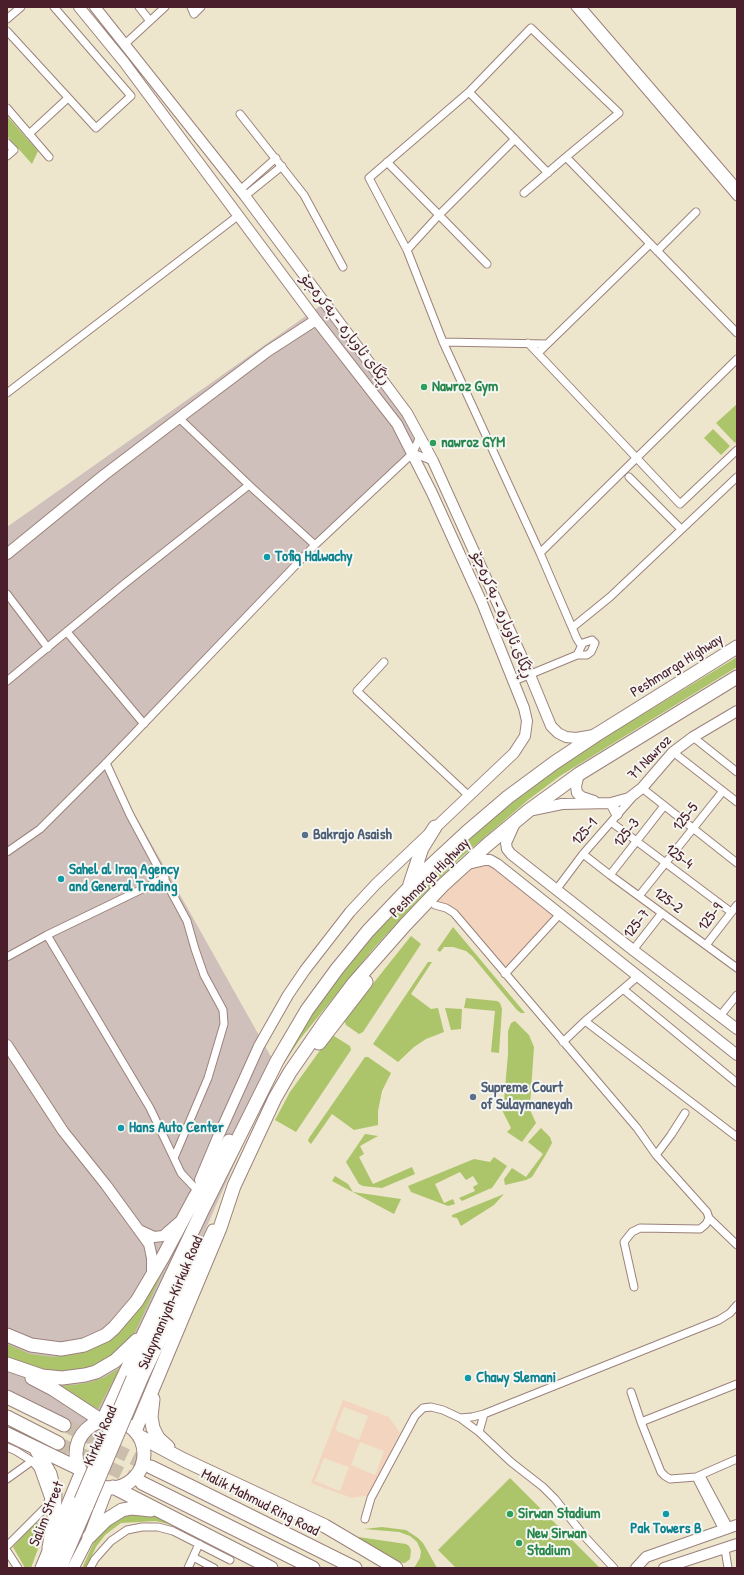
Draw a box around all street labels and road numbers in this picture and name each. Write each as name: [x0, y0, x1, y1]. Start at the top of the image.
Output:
street label: ڕێگای ئاوبارە - بەکرەجۆ: [296, 271, 394, 389]
street label: ڕێگای ئاوبارە - بەکرەجۆ: [467, 549, 537, 681]
street label: Peshmarga Highway: [627, 630, 727, 702]
street label: 71 Nawroz: [624, 732, 676, 784]
street label: 125-5: [669, 799, 703, 835]
street label: 125-1: [568, 815, 602, 849]
street label: 125-3: [610, 815, 644, 851]
street label: Peshmarga Highway: [386, 834, 474, 922]
street label: 125-4: [661, 841, 697, 873]
street label: 125-2: [650, 884, 686, 918]
street label: 125-9: [695, 899, 727, 935]
street label: 125-7: [620, 906, 654, 942]
street label: Sulaymaniyah-Kirkuk Road: [135, 1233, 207, 1373]
street label: Kirkuk Road: [80, 1403, 122, 1469]
street label: Malik Mahmud Ring Road: [198, 1465, 322, 1541]
street label: Salim Street: [26, 1479, 68, 1549]

